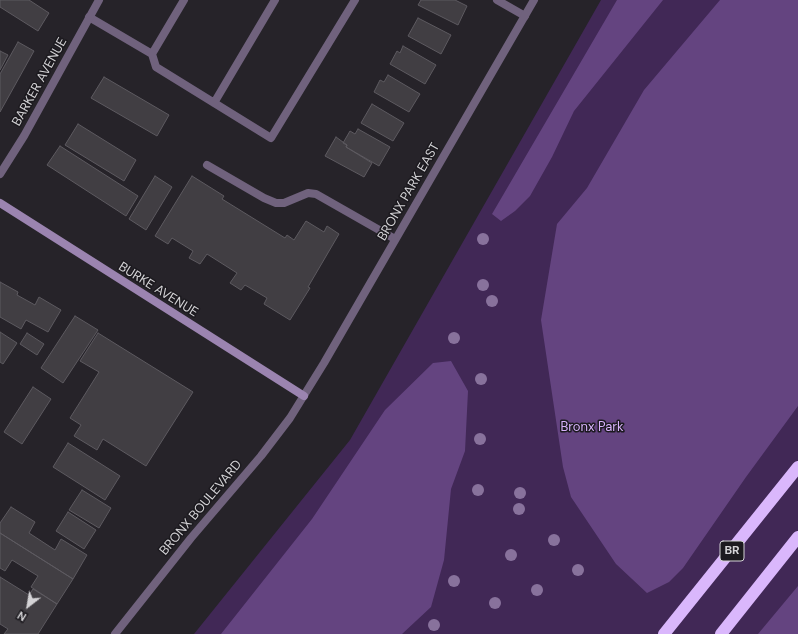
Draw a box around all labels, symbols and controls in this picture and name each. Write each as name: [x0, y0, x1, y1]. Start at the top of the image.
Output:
street label: BARKER AVENUE: [9, 35, 71, 129]
street label: BRONX PARK EAST: [375, 140, 443, 244]
street label: BURKE AVENUE: [115, 259, 201, 321]
park label: Bronx Park: [560, 420, 624, 436]
street label: BRONX BOULEVARD: [157, 457, 245, 559]
road number: BR: [720, 541, 744, 561]
north arrow: [8, 586, 48, 626]
text: N: [15, 608, 29, 624]

